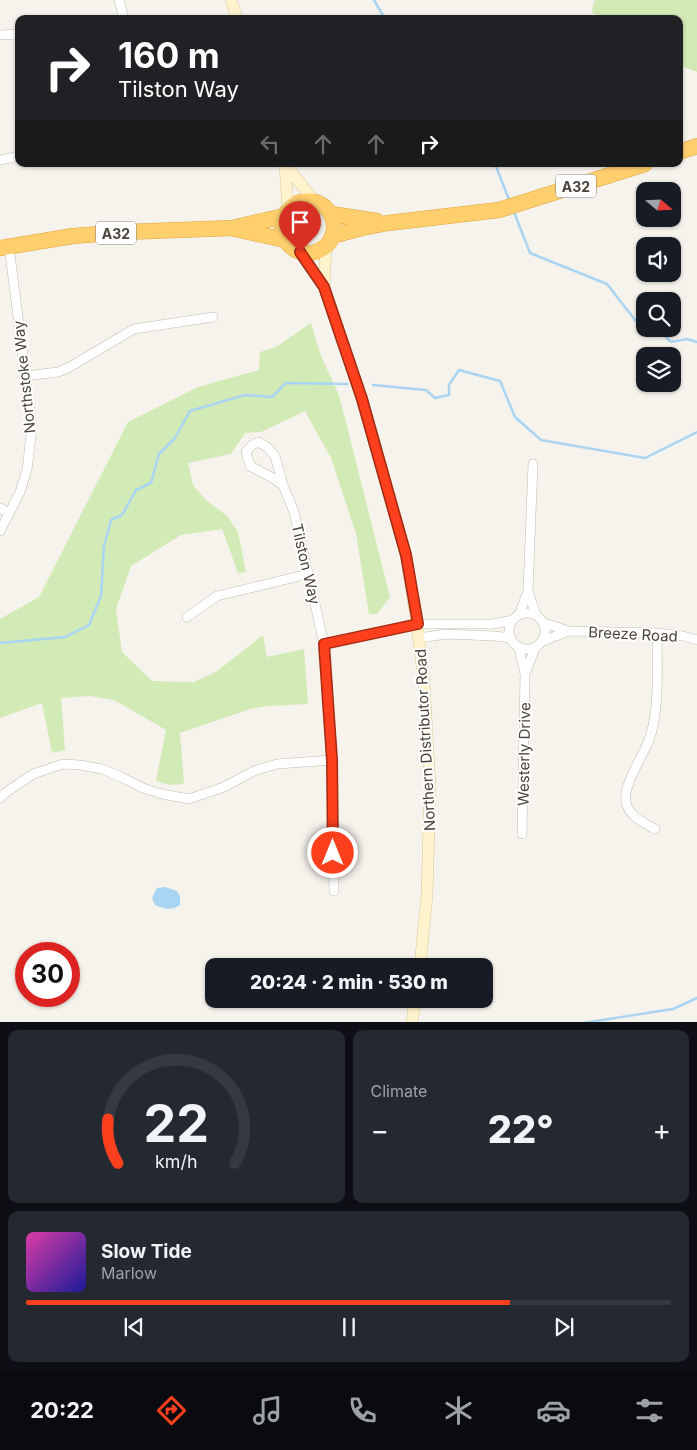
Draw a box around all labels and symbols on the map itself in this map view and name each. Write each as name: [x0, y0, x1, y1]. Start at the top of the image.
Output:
road number: A32: [556, 175, 596, 198]
north arrow: [636, 182, 681, 228]
pin: [279, 201, 321, 252]
road number: A32: [96, 222, 136, 244]
street label: Northstoke Way: [9, 319, 39, 434]
street label: Tilston Way: [287, 522, 325, 607]
street label: Breeze Road: [588, 622, 678, 646]
street label: Northern Distributor Road: [411, 648, 439, 832]
street label: Westerly Drive: [514, 702, 534, 806]
position arrow: [306, 826, 358, 878]
speed limit sign: 30: [15, 942, 80, 1007]

